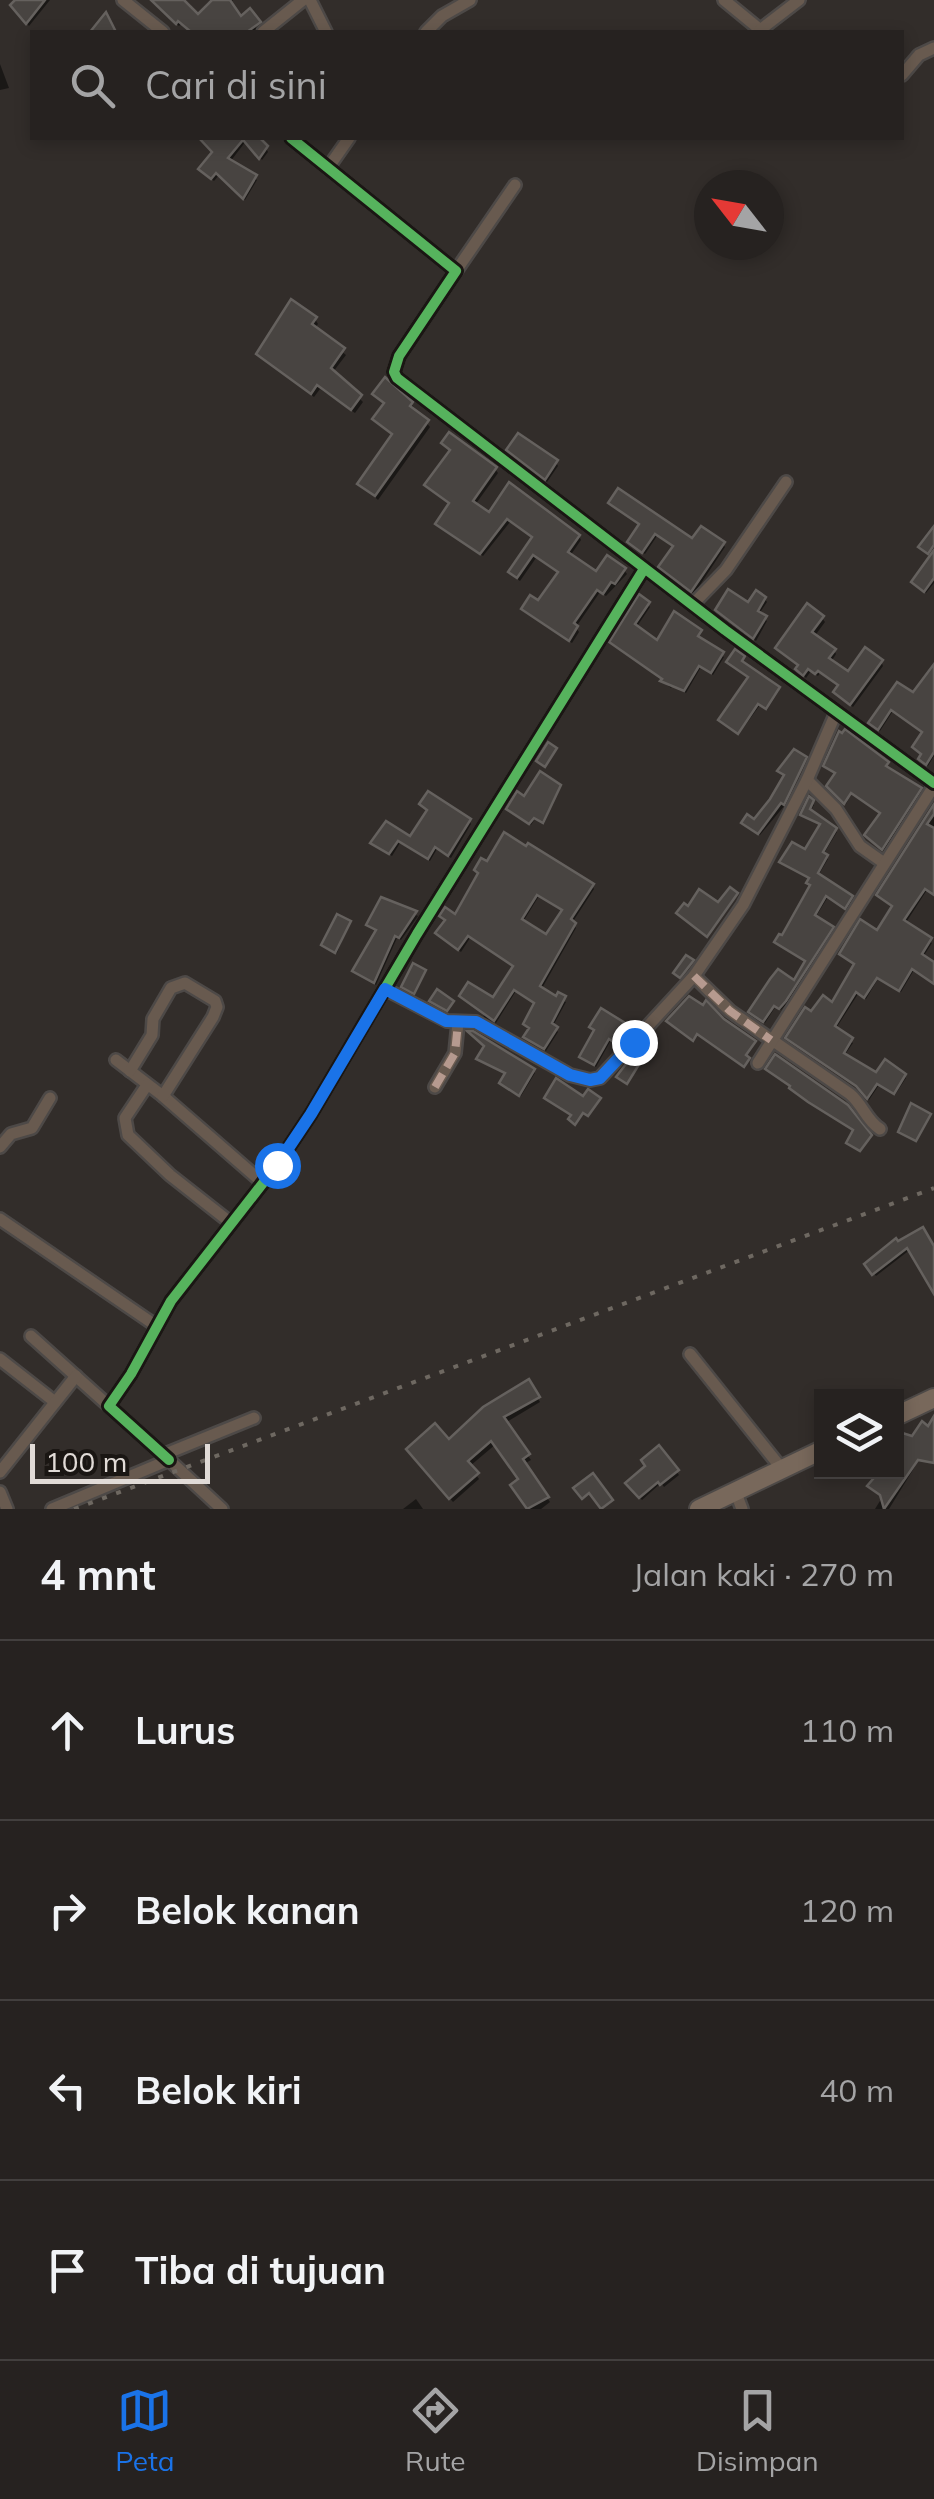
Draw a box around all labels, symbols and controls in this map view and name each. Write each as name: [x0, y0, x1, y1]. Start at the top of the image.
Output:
search box: [30, 30, 904, 140]
icon: search: [65, 58, 120, 113]
text: Cari di sini: [145, 61, 327, 109]
north arrow: [694, 170, 784, 260]
route end: [612, 1020, 658, 1066]
route start: [255, 1143, 301, 1189]
map controls: [814, 1389, 904, 1479]
button: layers: [814, 1389, 904, 1479]
scale bar: [30, 1439, 210, 1484]
text: 100 m: [45, 1444, 127, 1479]
text: 4 mnt: [40, 1548, 156, 1601]
text: Jalan kaki · 270 m: [633, 1554, 894, 1594]
icon: ahead: [40, 1703, 95, 1758]
text: Lurus: [135, 1706, 235, 1754]
text: 110 m: [800, 1710, 894, 1750]
icon: right: [40, 1883, 95, 1938]
text: Belok kanan: [135, 1886, 360, 1934]
text: 120 m: [800, 1890, 894, 1930]
icon: left: [40, 2063, 95, 2118]
text: Belok kiri: [135, 2066, 302, 2114]
text: 40 m: [819, 2070, 894, 2110]
icon: arrive: [40, 2243, 95, 2298]
text: Tiba di tujuan: [135, 2246, 386, 2294]
tab: Peta: [115, 2383, 175, 2478]
tab: Rute: [405, 2383, 466, 2478]
tab: Disimpan: [696, 2383, 819, 2478]

